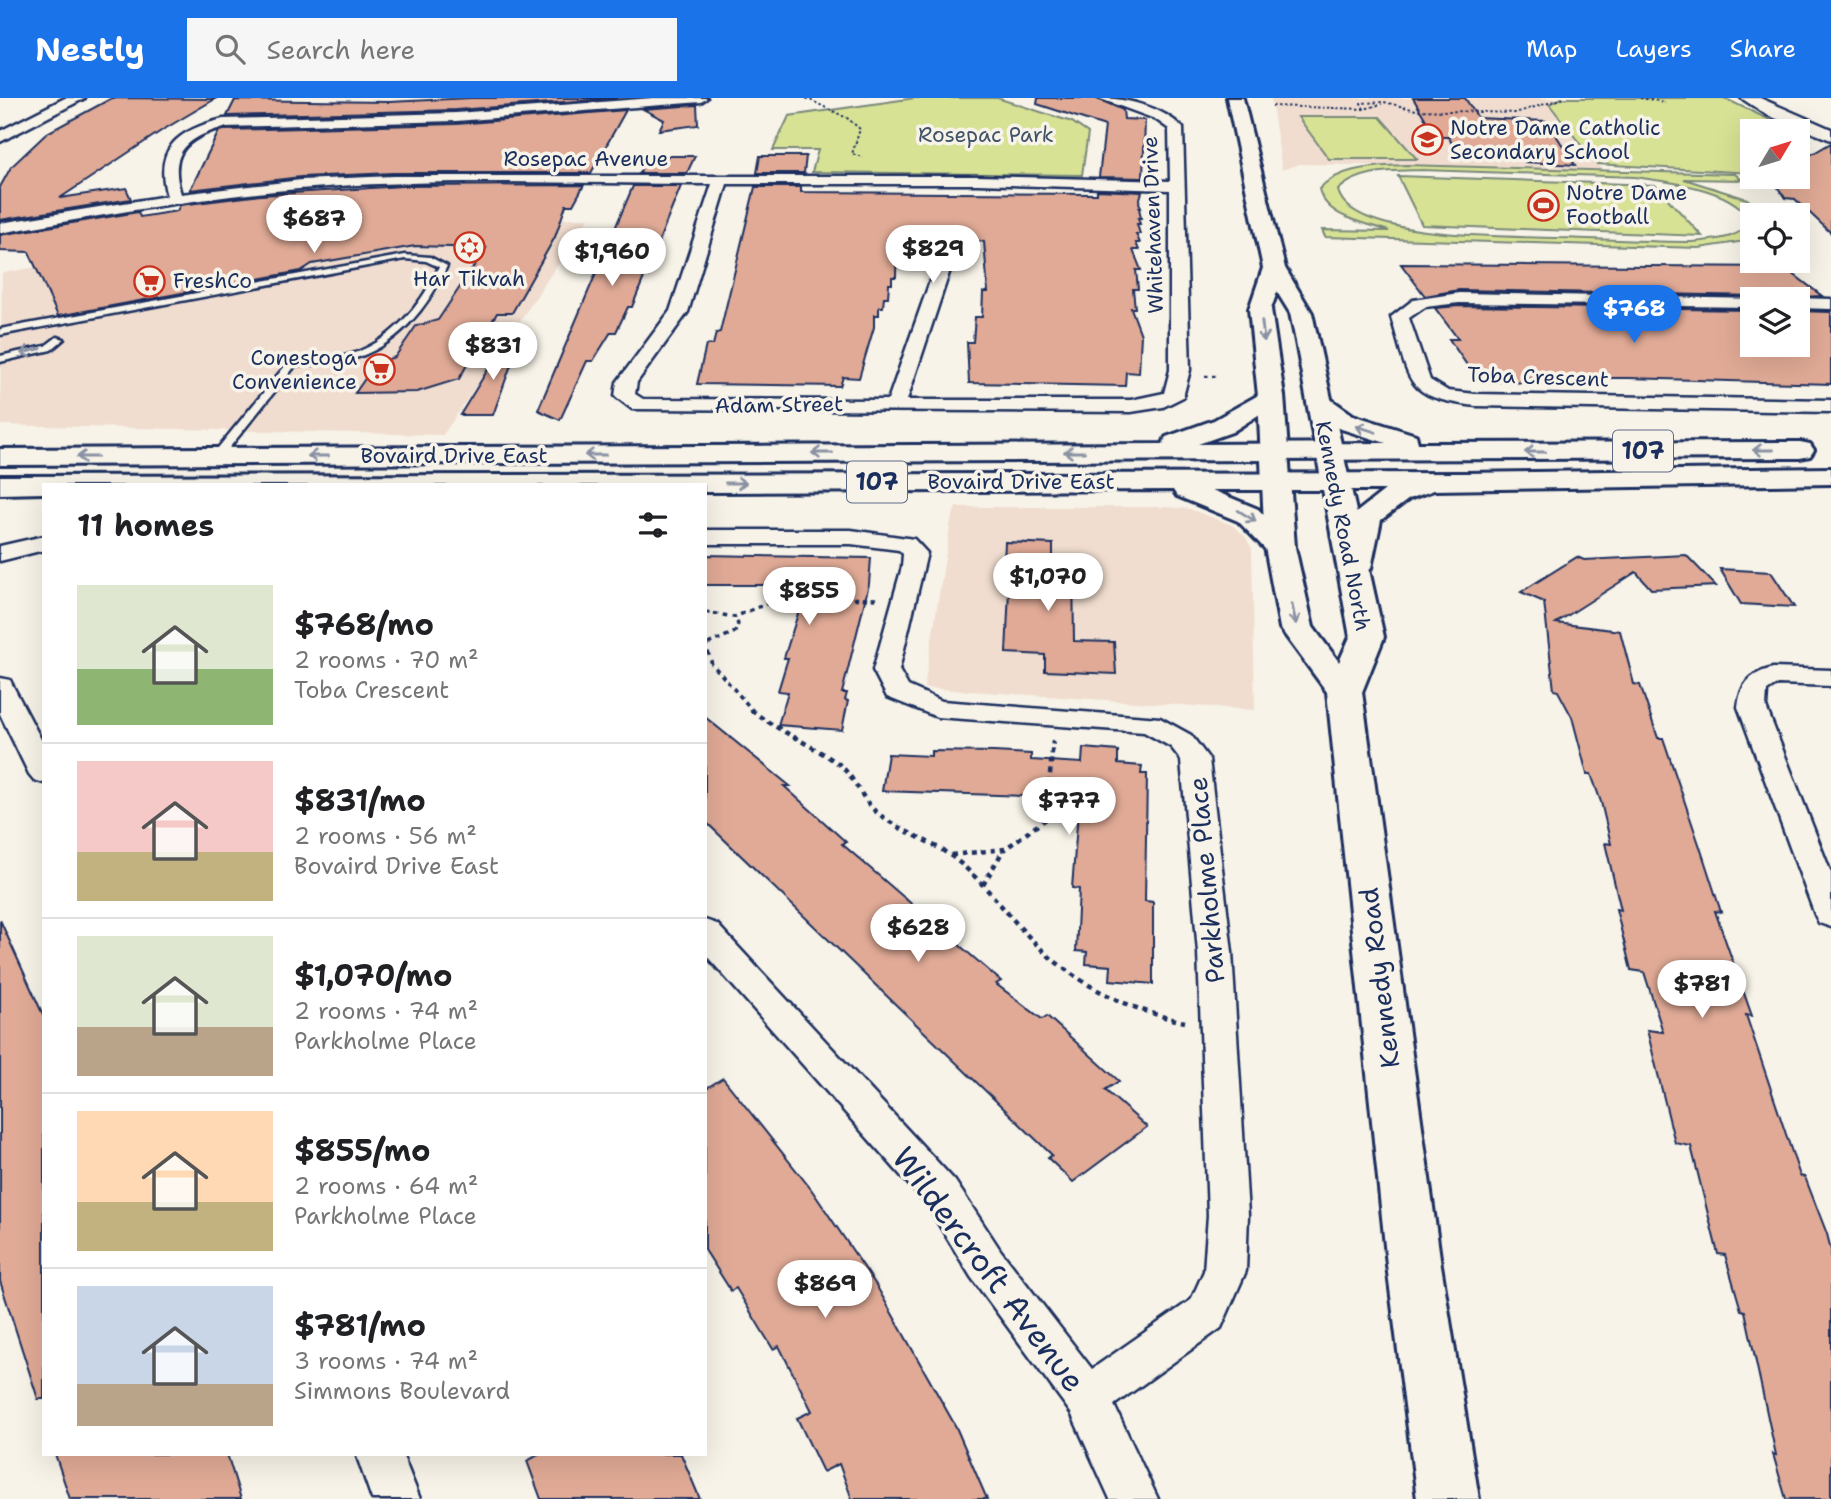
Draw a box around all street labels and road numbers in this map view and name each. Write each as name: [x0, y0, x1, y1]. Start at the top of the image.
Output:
street label: Whitehaven Drive: [1136, 136, 1170, 314]
street label: Rosepac Avenue: [504, 145, 668, 173]
street label: Toba Crescent: [1467, 361, 1609, 393]
street label: Adam Street: [714, 390, 844, 420]
street label: Kennedy Road North: [1309, 419, 1377, 633]
road number: 107: [1613, 430, 1673, 472]
street label: Bovaird Drive East: [360, 442, 548, 470]
road number: 107: [847, 461, 907, 502]
street label: Bovaird Drive East: [927, 468, 1115, 496]
street label: Parkholme Place: [1180, 776, 1232, 984]
street label: Kennedy Road: [1351, 886, 1407, 1070]
street label: Wildercroft Avenue: [883, 1138, 1095, 1400]

